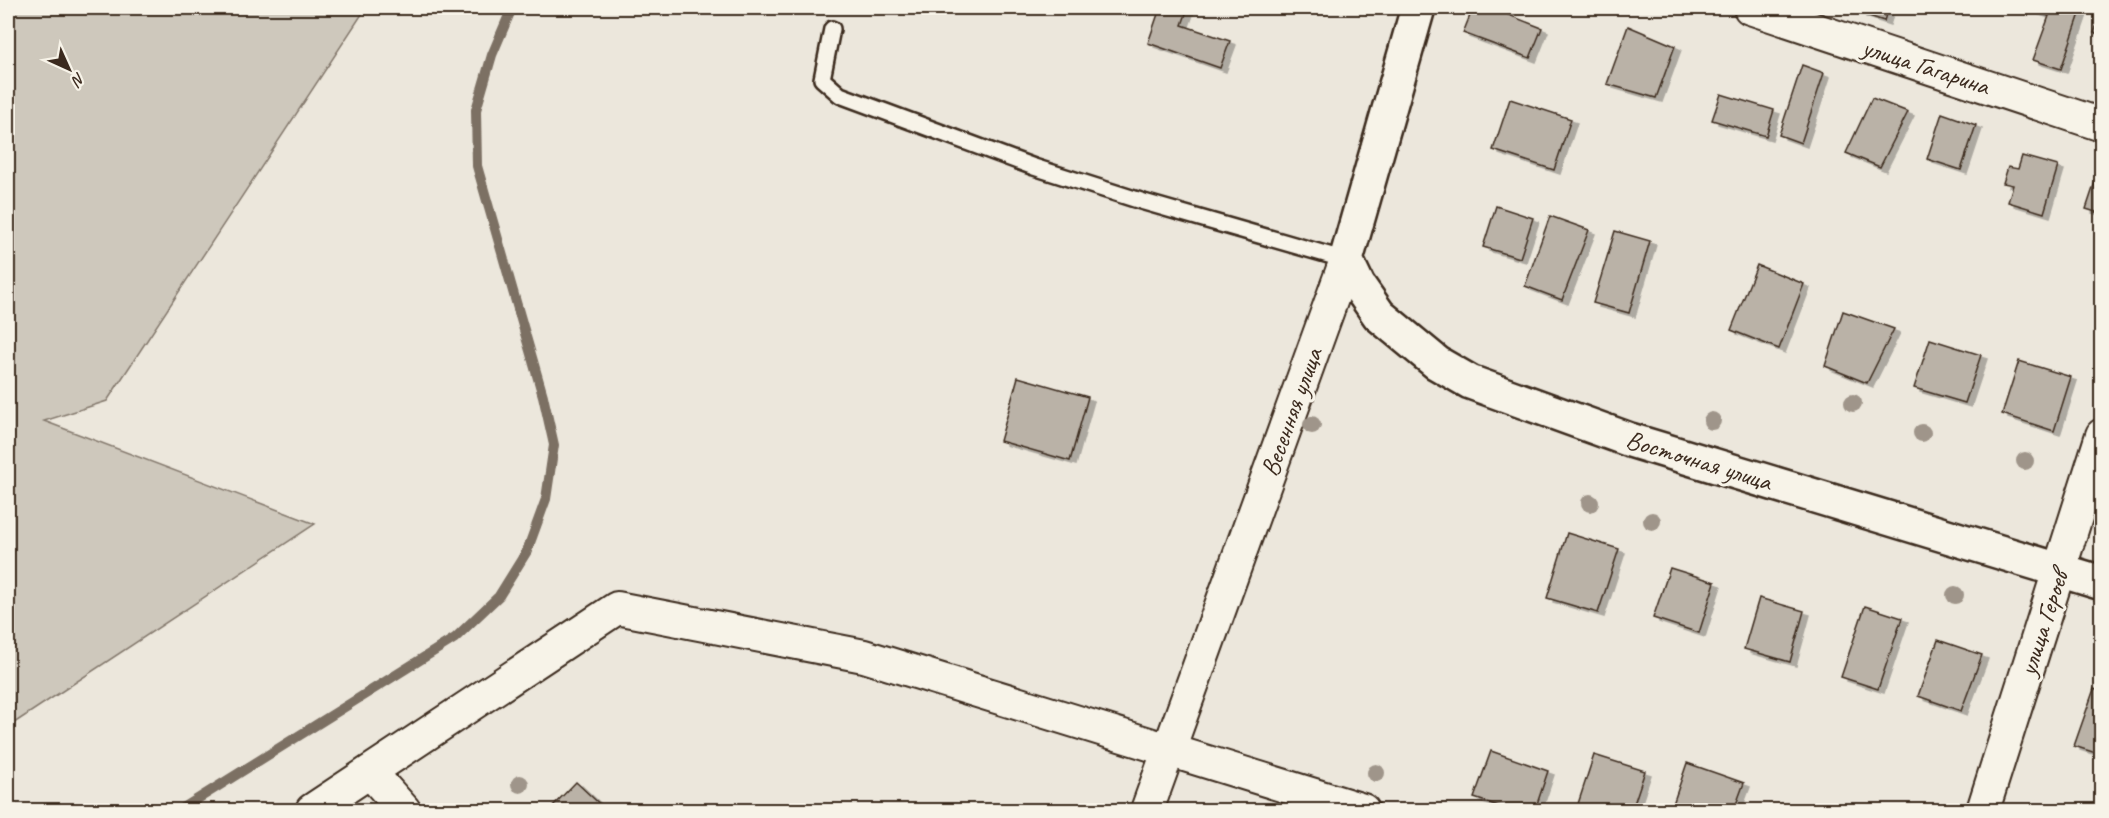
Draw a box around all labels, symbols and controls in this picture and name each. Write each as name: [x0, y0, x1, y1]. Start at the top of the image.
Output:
street label: улица Гагарина: [1856, 30, 1995, 103]
north arrow: [39, 39, 99, 99]
text: N: [66, 68, 89, 92]
street label: Весенняя улица: [1253, 342, 1330, 481]
street label: Восточная улица: [1622, 423, 1777, 499]
street label: улица Героев: [2010, 561, 2078, 682]

